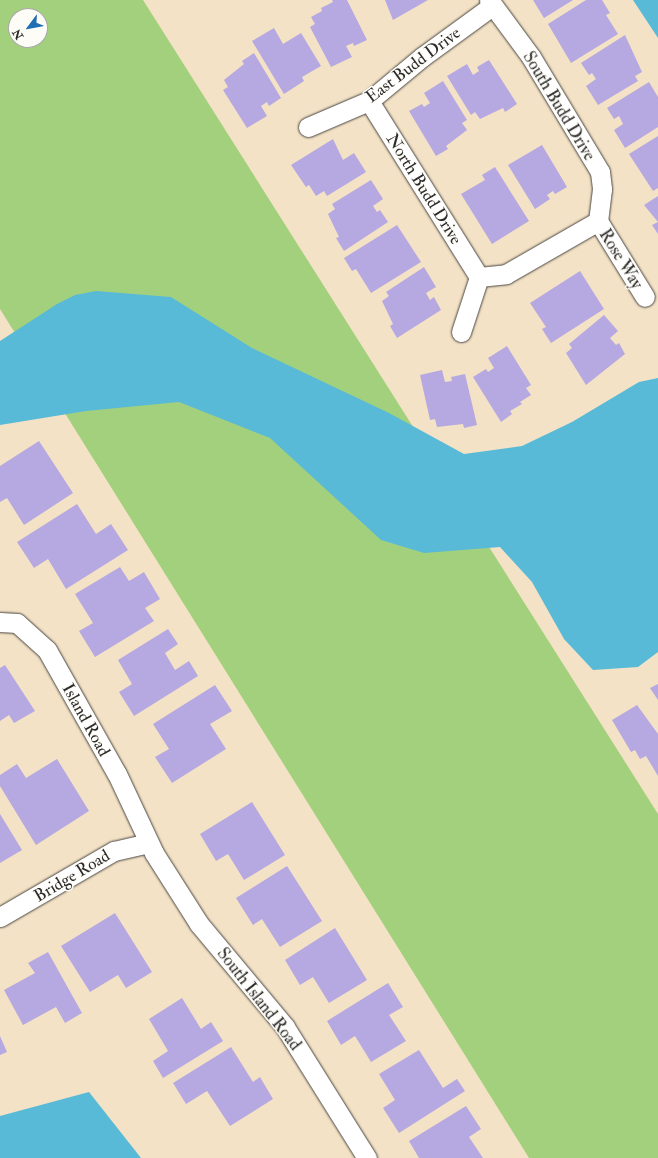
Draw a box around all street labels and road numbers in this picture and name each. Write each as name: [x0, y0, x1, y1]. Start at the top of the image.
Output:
street label: East Budd Drive: [362, 23, 464, 107]
street label: South Budd Drive: [518, 48, 600, 164]
street label: North Budd Drive: [382, 130, 466, 248]
street label: Rose Way: [595, 225, 647, 293]
street label: Island Road: [58, 680, 114, 760]
street label: Bridge Road: [30, 845, 114, 907]
street label: South Island Road: [213, 944, 305, 1054]

